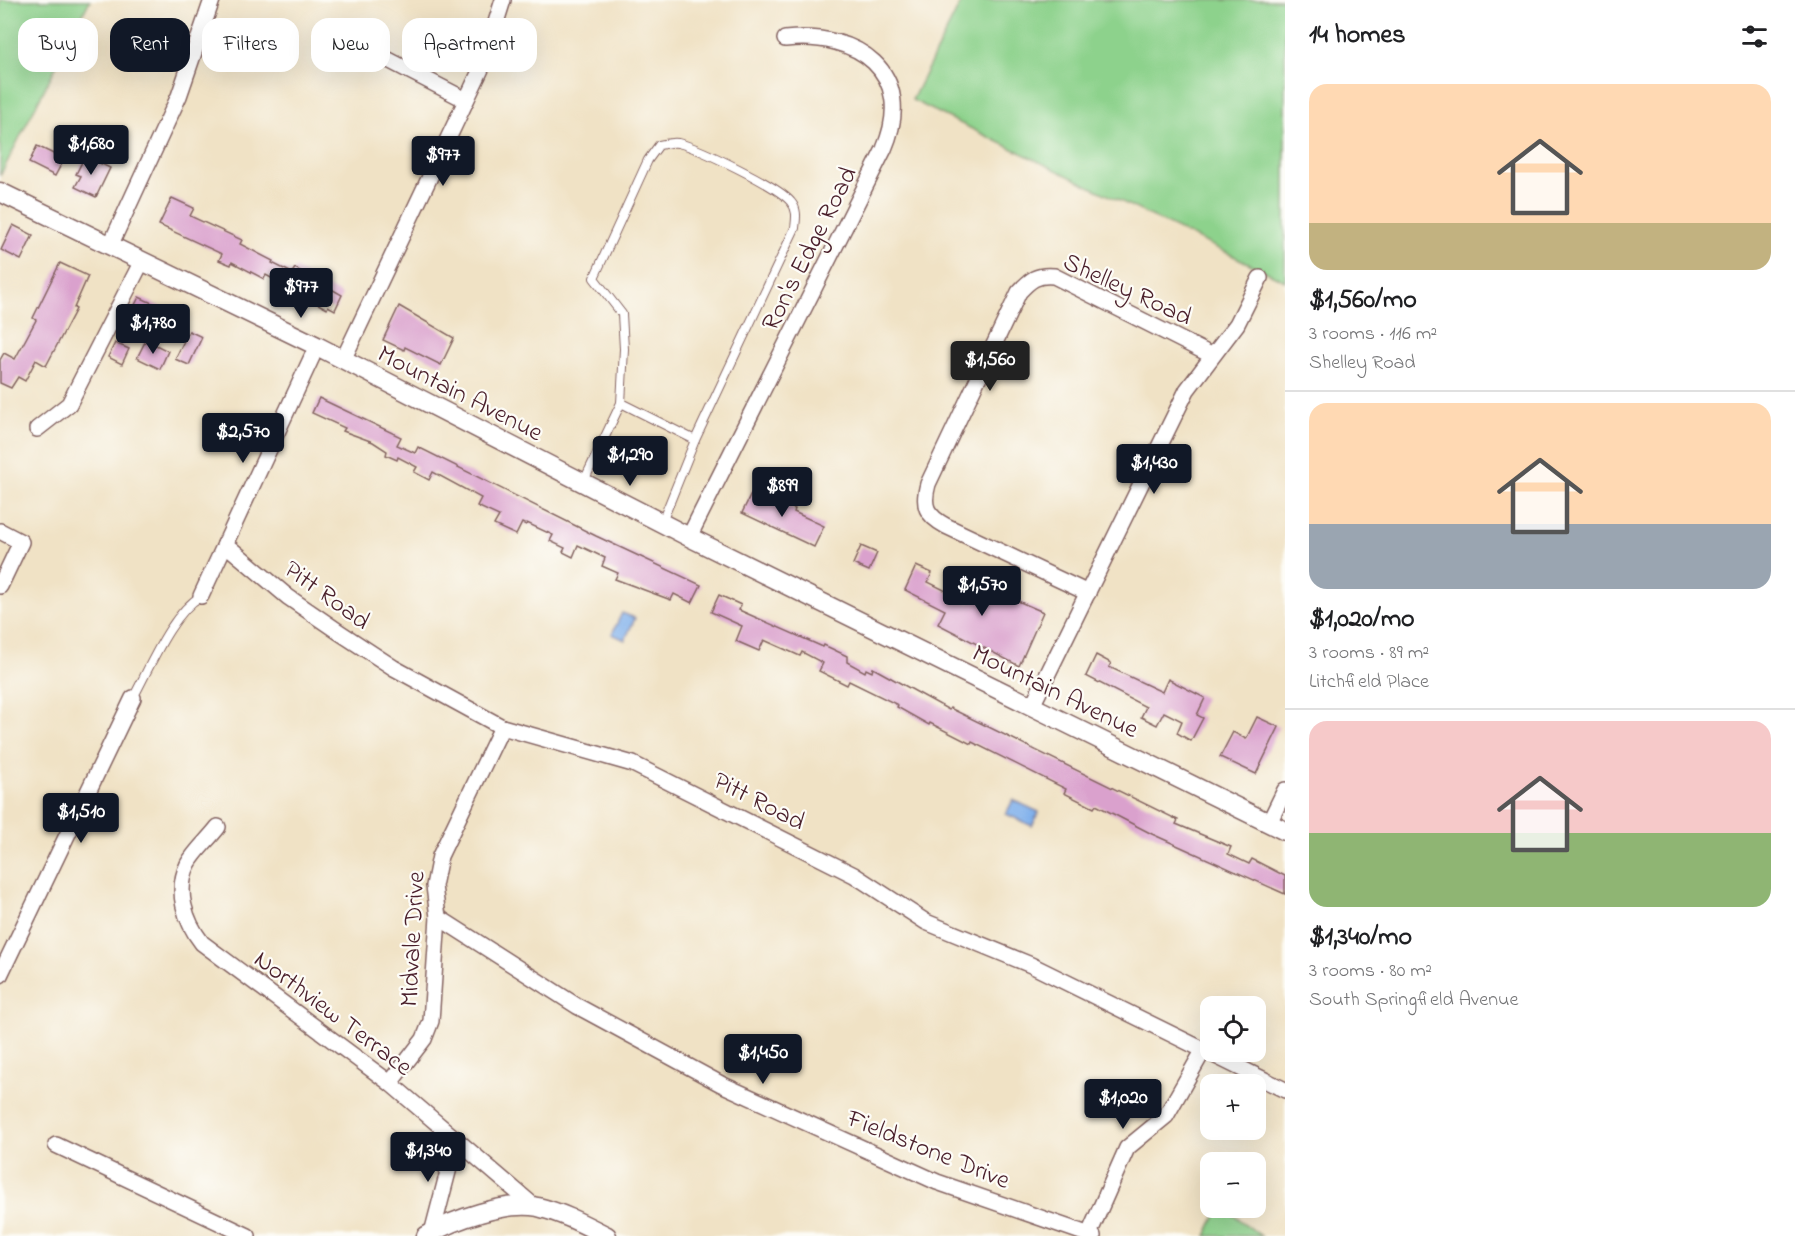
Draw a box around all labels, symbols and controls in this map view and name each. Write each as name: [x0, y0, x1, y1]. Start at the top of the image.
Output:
text: 14 homes: [1309, 17, 1405, 55]
chip: Buy: [18, 18, 98, 72]
chip: Rent: [110, 18, 190, 72]
chip: Filters: [202, 18, 299, 72]
chip: New: [311, 18, 390, 72]
chip: Apartment: [402, 18, 537, 72]
icon: filters: [1738, 20, 1771, 53]
icon: home: [1486, 123, 1594, 231]
pin: $1,680: [42, 125, 140, 176]
text: $1,680: [68, 130, 114, 159]
pin: $977: [407, 136, 479, 187]
text: $977: [426, 141, 460, 170]
street label: Ron's Edge Road: [753, 160, 869, 338]
street label: Shelley Road: [1056, 244, 1198, 337]
pin: $977: [265, 268, 337, 319]
text: $977: [284, 273, 318, 302]
text: $1,560/mo: [1309, 282, 1417, 320]
pin: $1,780: [104, 304, 202, 355]
text: $1,780: [130, 309, 176, 338]
text: 3 rooms · 116 m²: [1309, 320, 1437, 349]
street label: Mountain Avenue: [370, 337, 549, 453]
pin: $1,560: [941, 341, 1039, 392]
text: $1,560: [965, 346, 1015, 375]
text: Shelley Road: [1309, 349, 1416, 378]
pin: $2,570: [194, 413, 292, 464]
text: $2,570: [216, 418, 270, 447]
pin: $1,290: [581, 436, 679, 487]
text: $1,290: [607, 441, 653, 470]
icon: home: [1486, 442, 1594, 550]
pin: $1,430: [1105, 444, 1203, 495]
text: $1,430: [1130, 449, 1178, 478]
pin: $899: [746, 467, 818, 518]
text: $899: [766, 472, 798, 501]
street label: Pitt Road: [275, 552, 378, 641]
pin: $1,570: [933, 566, 1031, 617]
text: $1,570: [957, 571, 1007, 600]
text: $1,020/mo: [1309, 601, 1415, 639]
street label: Mountain Avenue: [965, 636, 1145, 750]
text: 3 rooms · 89 m²: [1309, 639, 1429, 668]
text: Litchfield Place: [1309, 668, 1429, 697]
icon: home: [1486, 760, 1594, 868]
street label: Pitt Road: [706, 763, 812, 842]
pin: $1,510: [32, 793, 130, 844]
text: $1,510: [57, 798, 105, 827]
street label: Midvale Drive: [391, 870, 437, 1008]
text: $1,340/mo: [1309, 919, 1412, 957]
street label: Northview Terrace: [245, 942, 420, 1087]
text: 3 rooms · 80 m²: [1309, 957, 1432, 986]
text: South Springfield Avenue: [1309, 986, 1518, 1015]
map controls: [1200, 996, 1266, 1218]
button: locate: [1200, 996, 1266, 1062]
pin: $1,450: [714, 1034, 812, 1085]
text: $1,450: [738, 1039, 788, 1068]
button: +: [1200, 1074, 1266, 1140]
pin: $1,020: [1074, 1079, 1172, 1130]
text: $1,020: [1098, 1084, 1148, 1113]
street label: Fieldstone Drive: [840, 1100, 1015, 1201]
pin: $1,340: [379, 1132, 477, 1183]
text: $1,340: [404, 1137, 452, 1166]
button: −: [1200, 1152, 1266, 1218]

